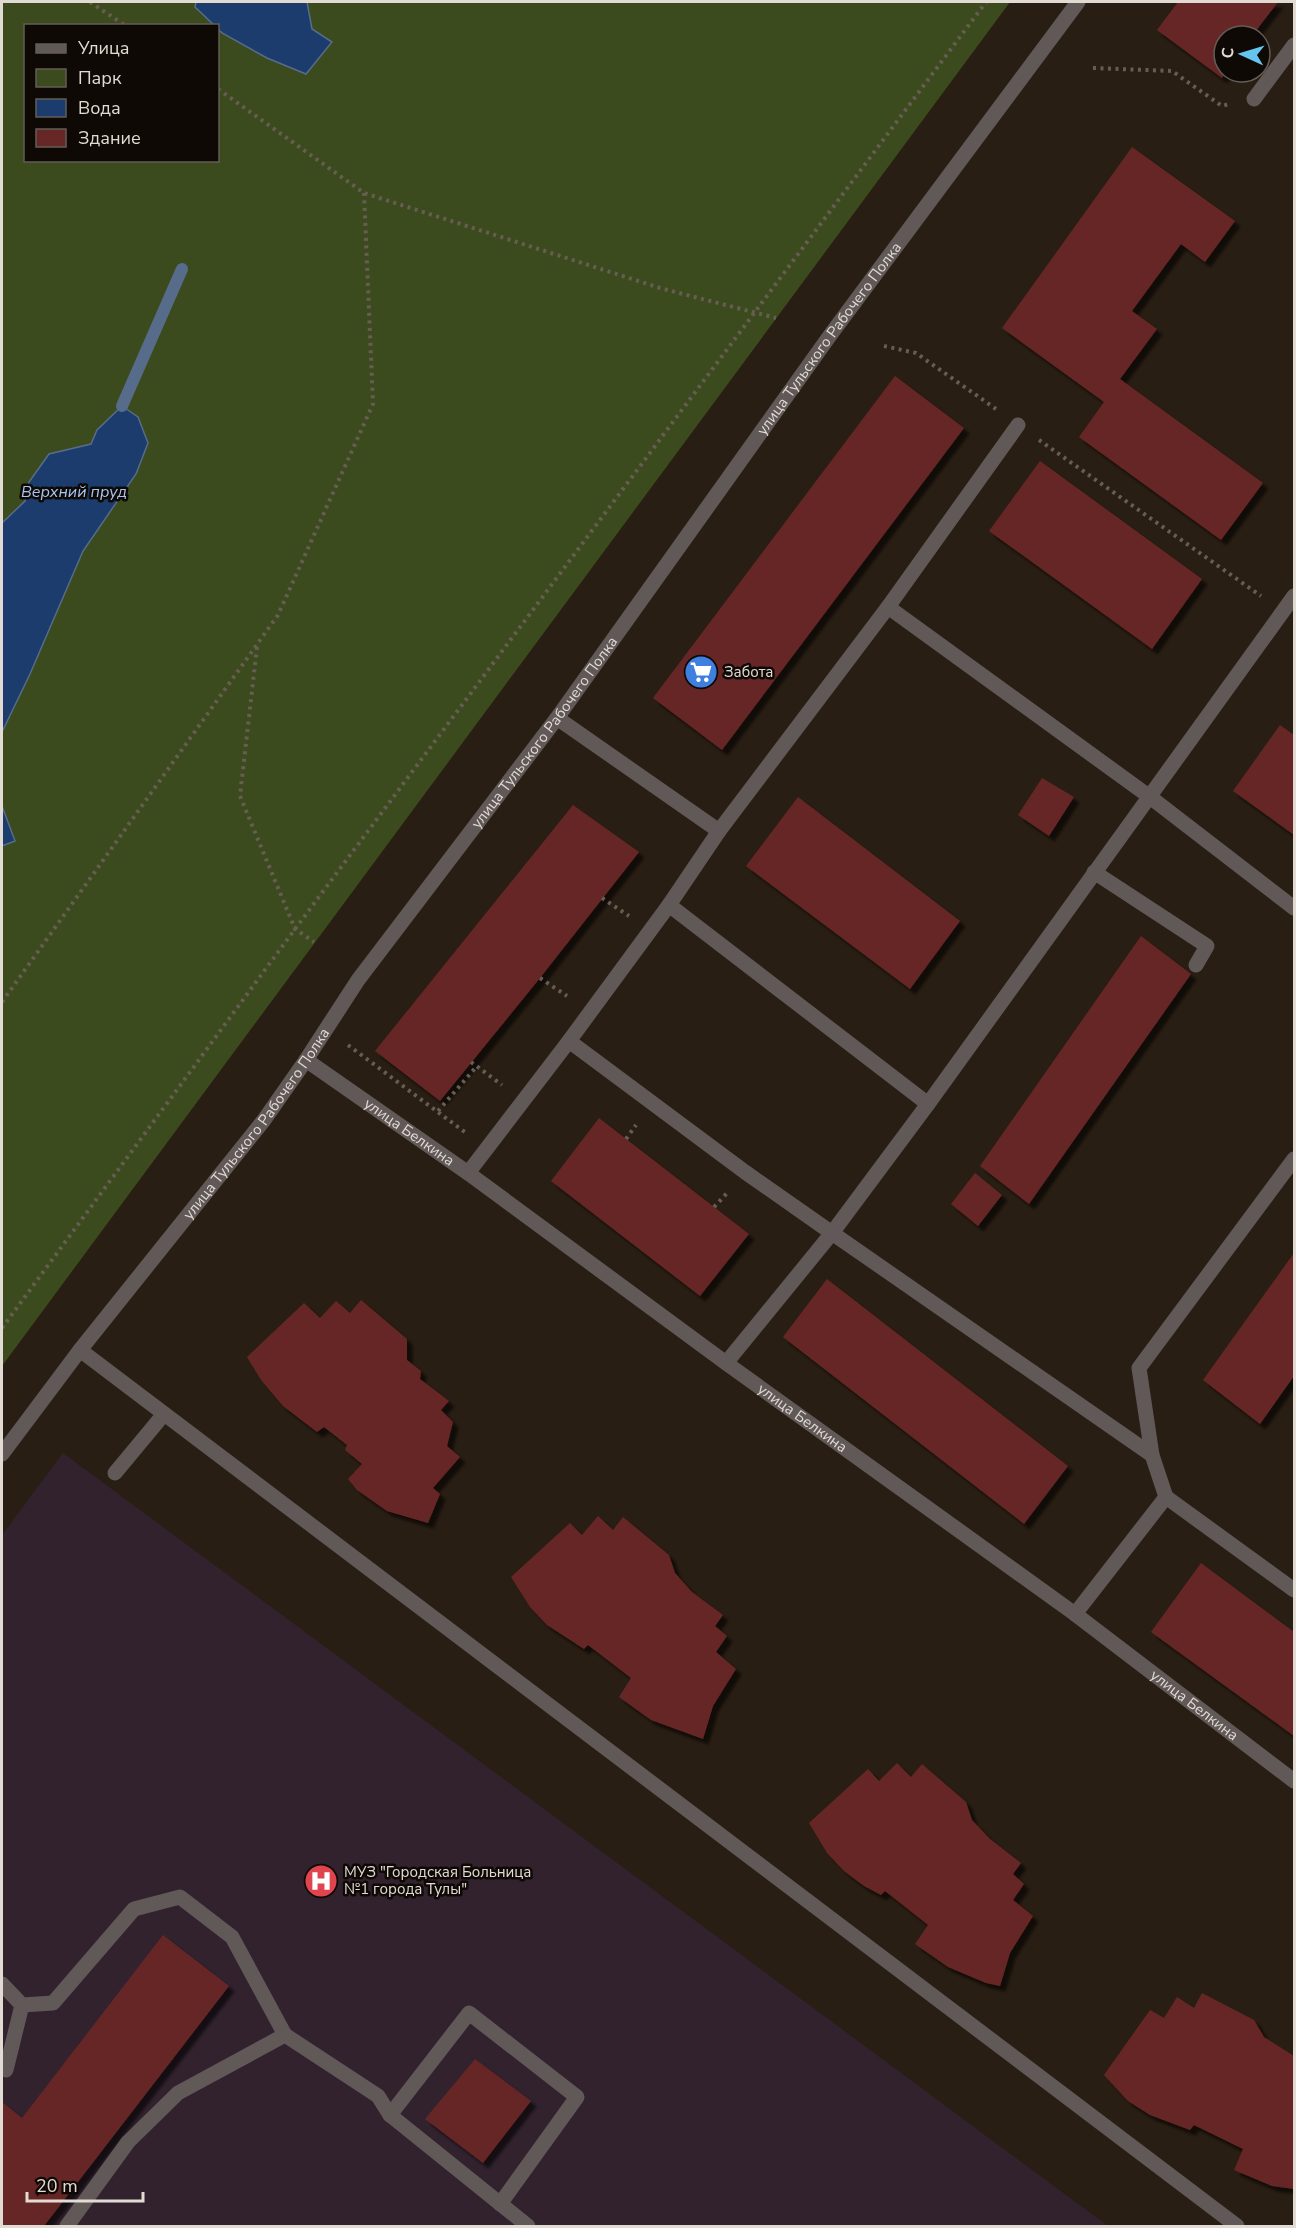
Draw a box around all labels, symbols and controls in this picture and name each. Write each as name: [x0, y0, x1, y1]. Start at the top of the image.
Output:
legend: [24, 24, 219, 162]
north arrow: [1212, 24, 1272, 84]
text: Улица: [77, 36, 129, 60]
text: С: [1217, 47, 1239, 59]
text: Парк: [78, 66, 122, 90]
text: Вода: [78, 96, 121, 120]
text: Здание: [78, 126, 141, 150]
street label: улица Тульского Рабочего Полка: [752, 238, 906, 439]
water label: Верхний пруд: [21, 481, 127, 503]
street label: улица Тульского Рабочего Полка: [467, 632, 622, 833]
supermarket icon: Забота: [683, 654, 719, 690]
place label: Забота: [724, 662, 773, 682]
street label: улица Тульского Рабочего Полка: [178, 1024, 334, 1224]
street label: улица Белкина: [360, 1094, 459, 1171]
street label: улица Белкина: [754, 1379, 851, 1457]
street label: улица Белкина: [1146, 1665, 1243, 1745]
place label: МУЗ "Городская Больница №1 города Тулы": [344, 1862, 531, 1899]
hospital icon: МУЗ "Городская Больница №1 города Тулы": [303, 1863, 339, 1899]
scale bar: [27, 2165, 142, 2203]
text: 20 m: [36, 2174, 78, 2198]

